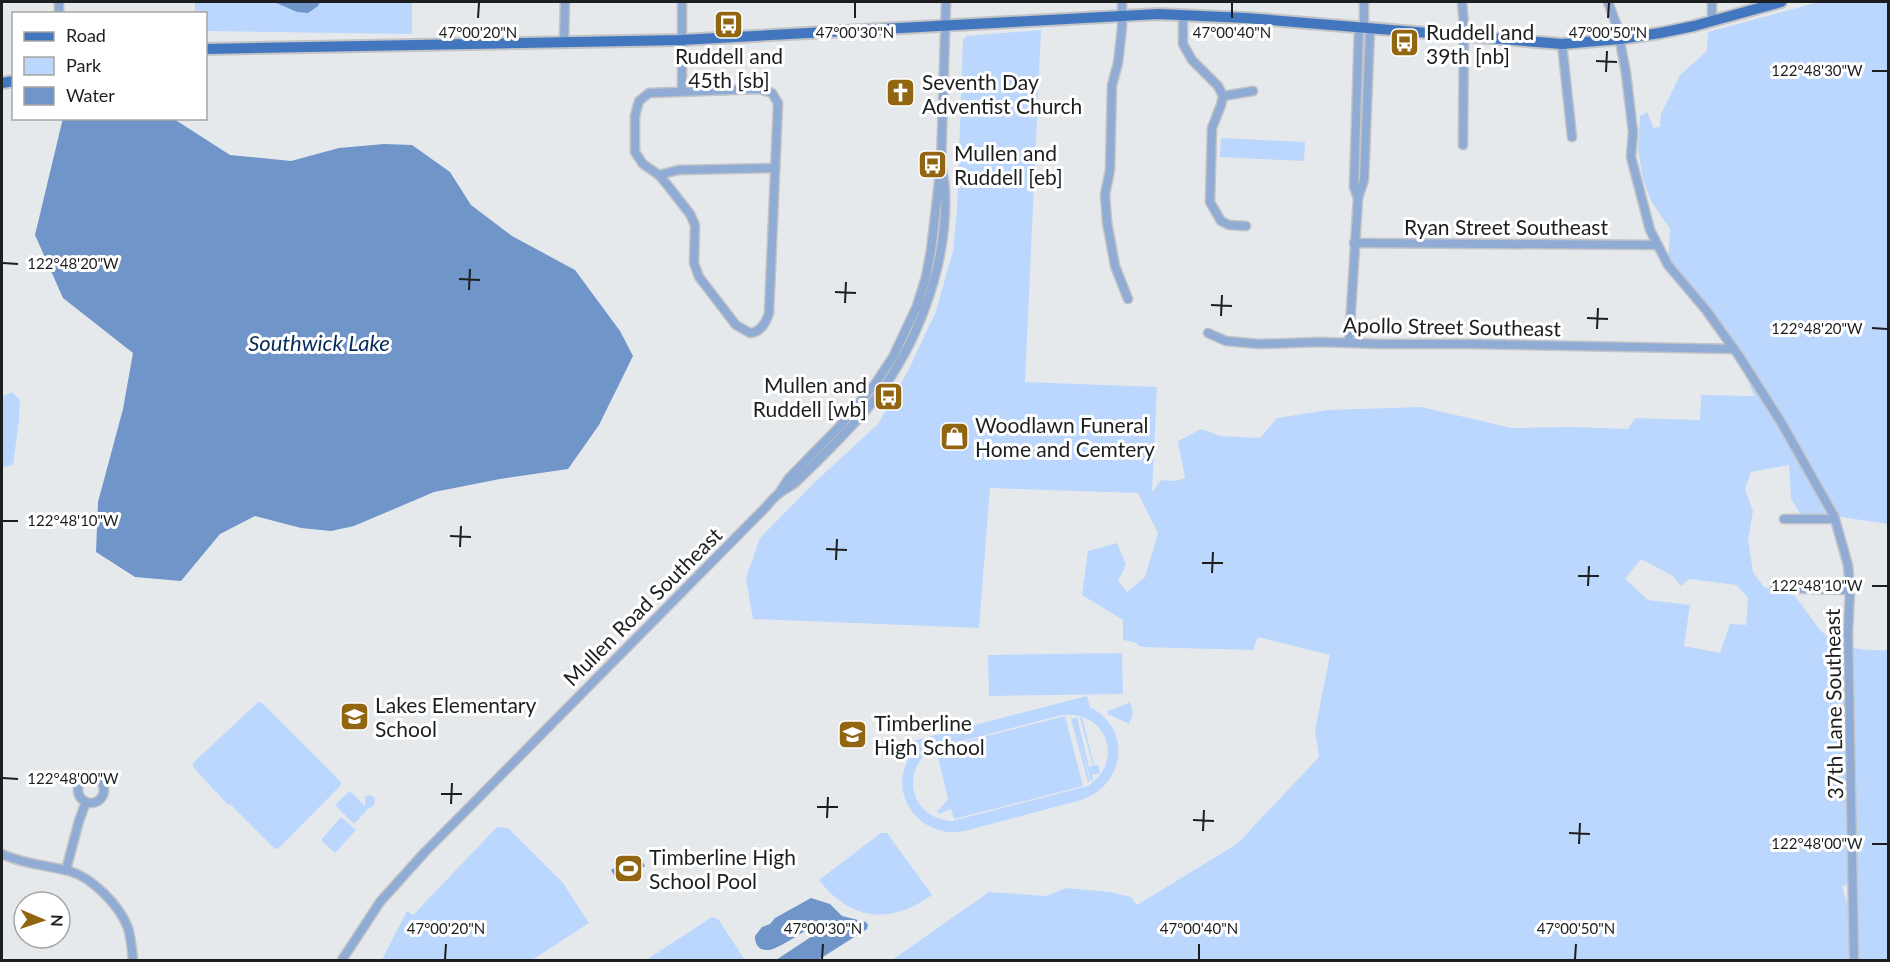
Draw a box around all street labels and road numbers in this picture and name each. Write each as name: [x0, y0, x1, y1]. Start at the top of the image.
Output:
street label: Ryan Street Southeast: [1404, 214, 1608, 239]
street label: Apollo Street Southeast: [1343, 312, 1562, 340]
street label: Mullen Road Southeast: [558, 521, 727, 690]
street label: 37th Lane Southeast: [1819, 608, 1847, 800]

